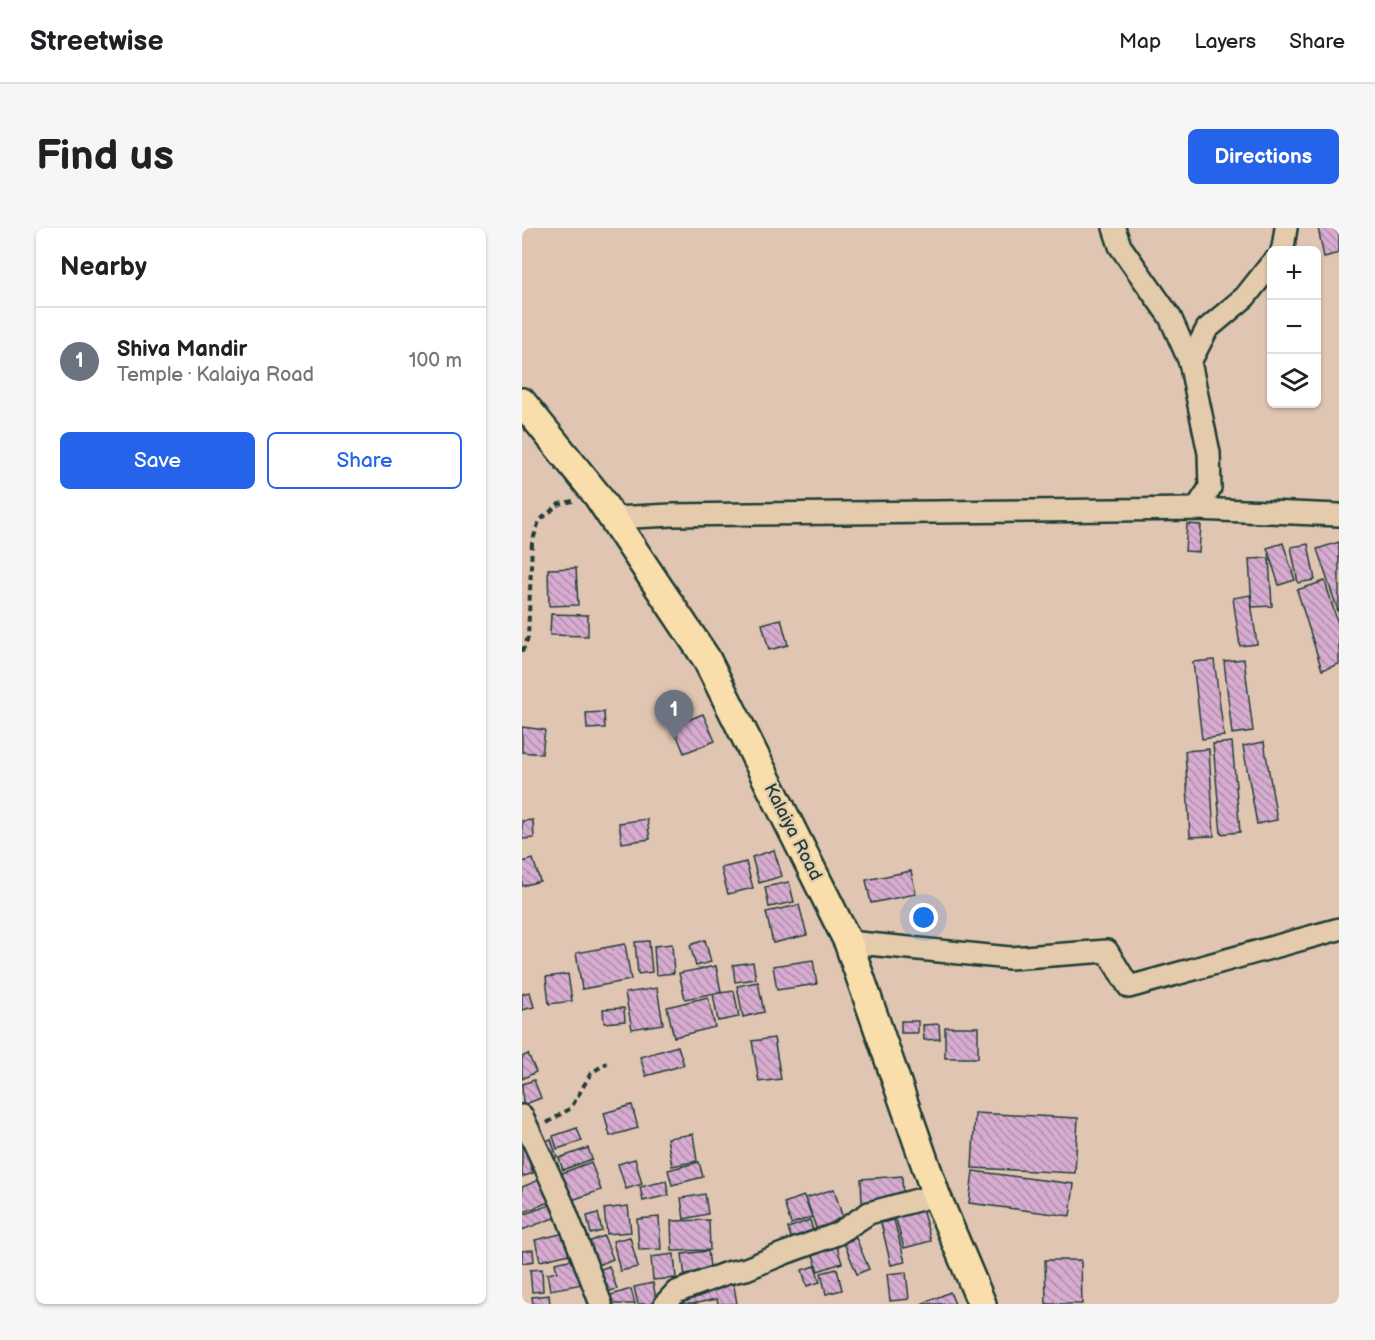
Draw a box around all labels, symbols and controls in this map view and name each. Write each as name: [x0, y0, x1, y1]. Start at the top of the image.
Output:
text: Streetwise: [30, 25, 163, 58]
text: Map: [1119, 29, 1161, 54]
text: Layers: [1194, 29, 1256, 54]
text: Share: [1289, 29, 1345, 54]
button: Directions: [1188, 129, 1339, 184]
text: Find us: [36, 131, 174, 182]
map controls: [1267, 246, 1321, 408]
button: +: [1267, 246, 1321, 300]
text: Nearby: [60, 252, 147, 283]
button: −: [1267, 300, 1321, 354]
text: Shiva Mandir: [117, 336, 247, 363]
text: 1: [75, 349, 84, 373]
text: 100 m: [409, 349, 462, 373]
button: layers: [1267, 354, 1321, 408]
text: Temple · Kalaiya Road: [117, 363, 314, 387]
button: Save: [60, 432, 255, 489]
button: Share: [267, 432, 462, 489]
pin: 1: [654, 690, 694, 740]
street label: Kalaiya Road: [760, 780, 826, 884]
your location: [909, 903, 938, 932]

